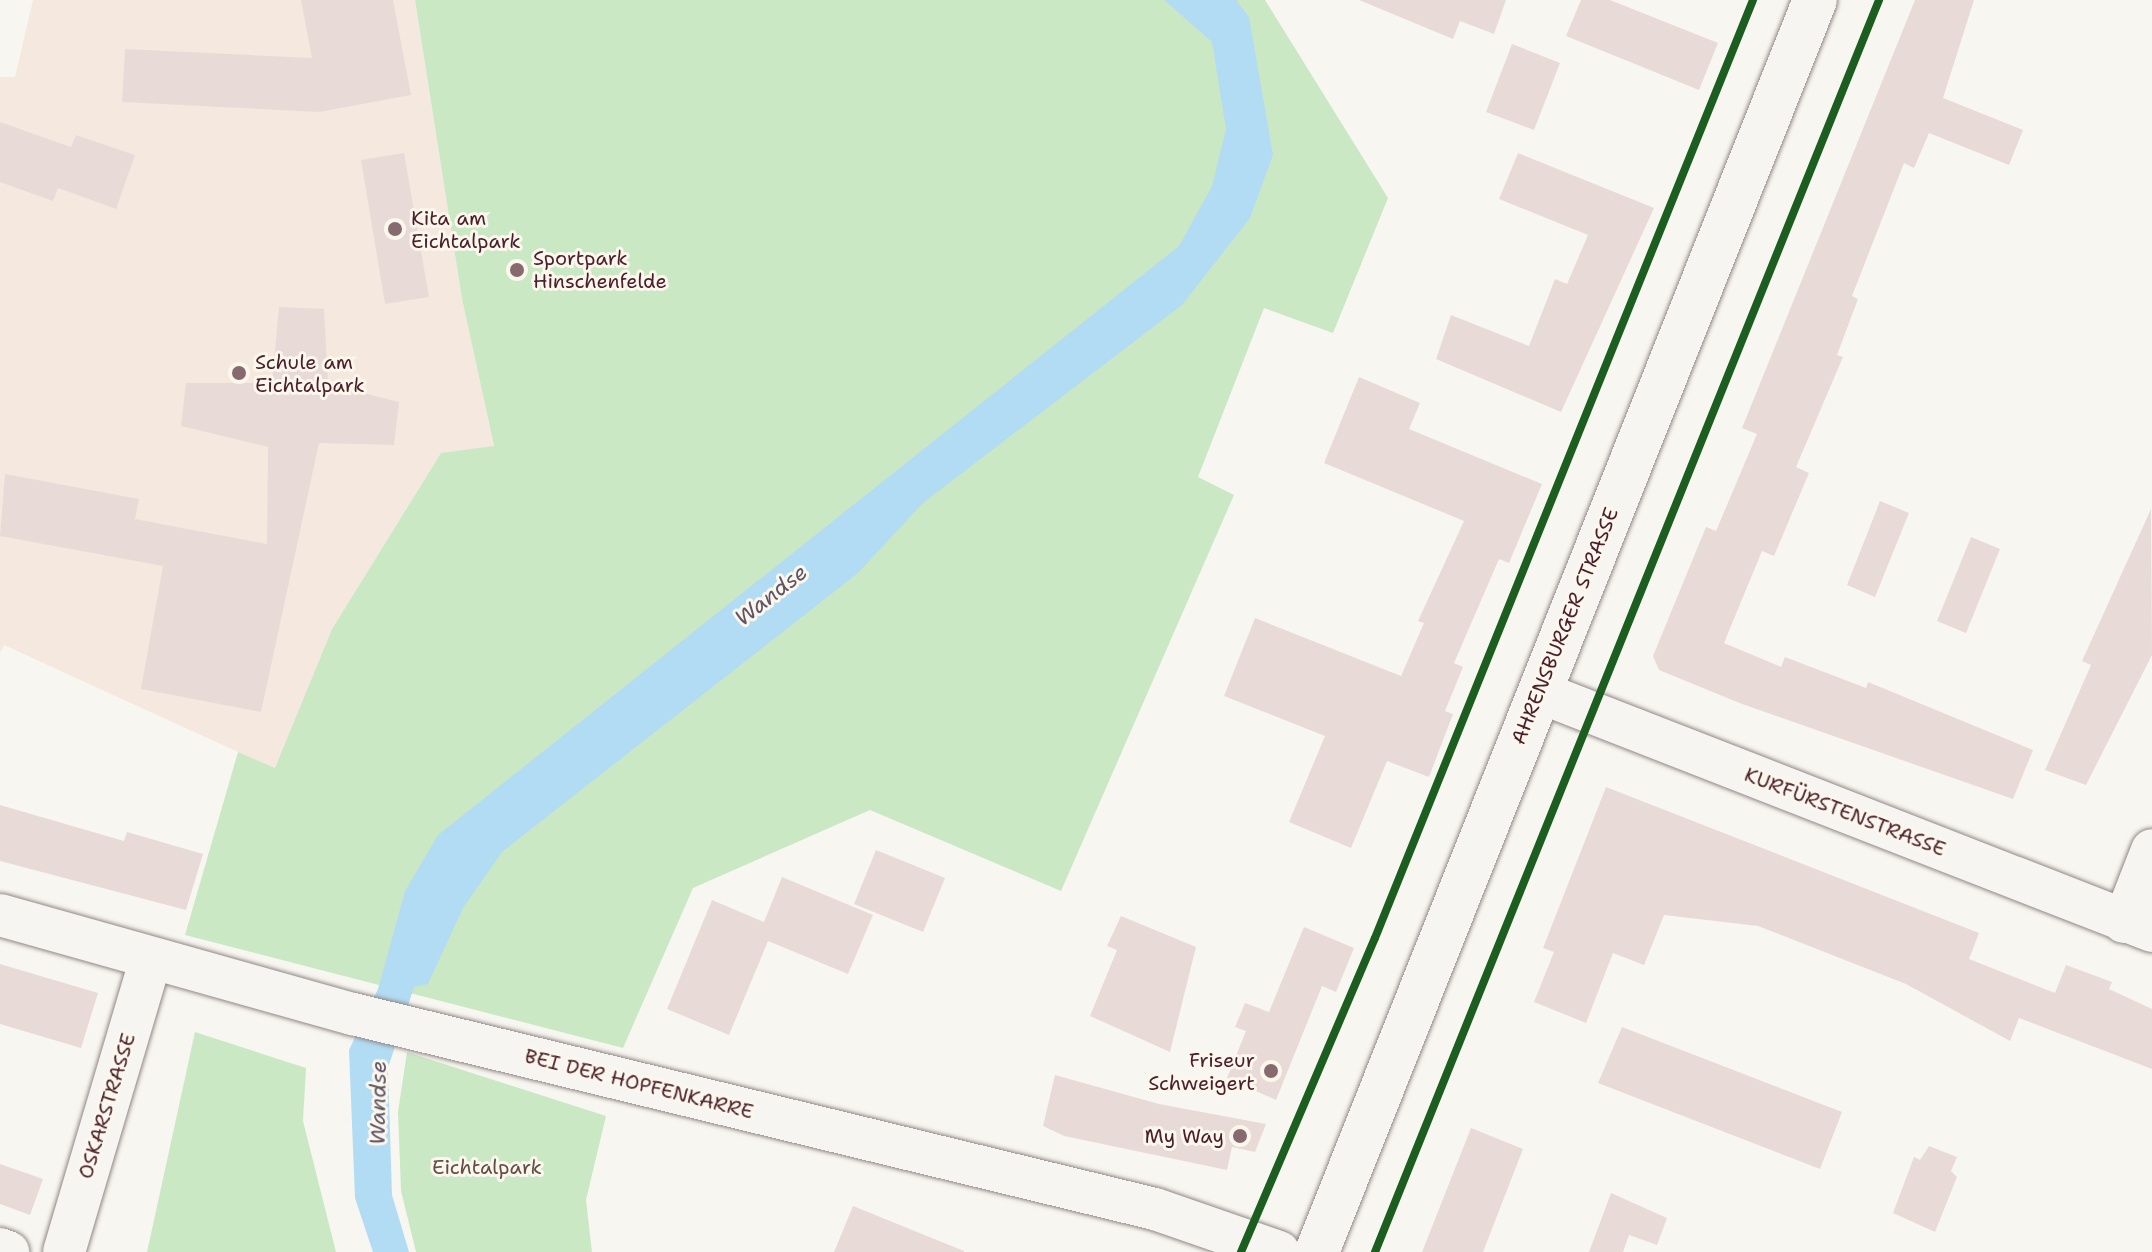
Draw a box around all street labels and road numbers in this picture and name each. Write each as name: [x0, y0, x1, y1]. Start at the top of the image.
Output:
street label: AHRENSBURGER STRASSE: [1506, 504, 1624, 748]
street label: KURFÜRSTENSTRASSE: [1741, 763, 1949, 861]
street label: OSKARSTRASSE: [73, 1030, 141, 1182]
street label: BEI DER HOPFENKARRE: [522, 1044, 756, 1124]

